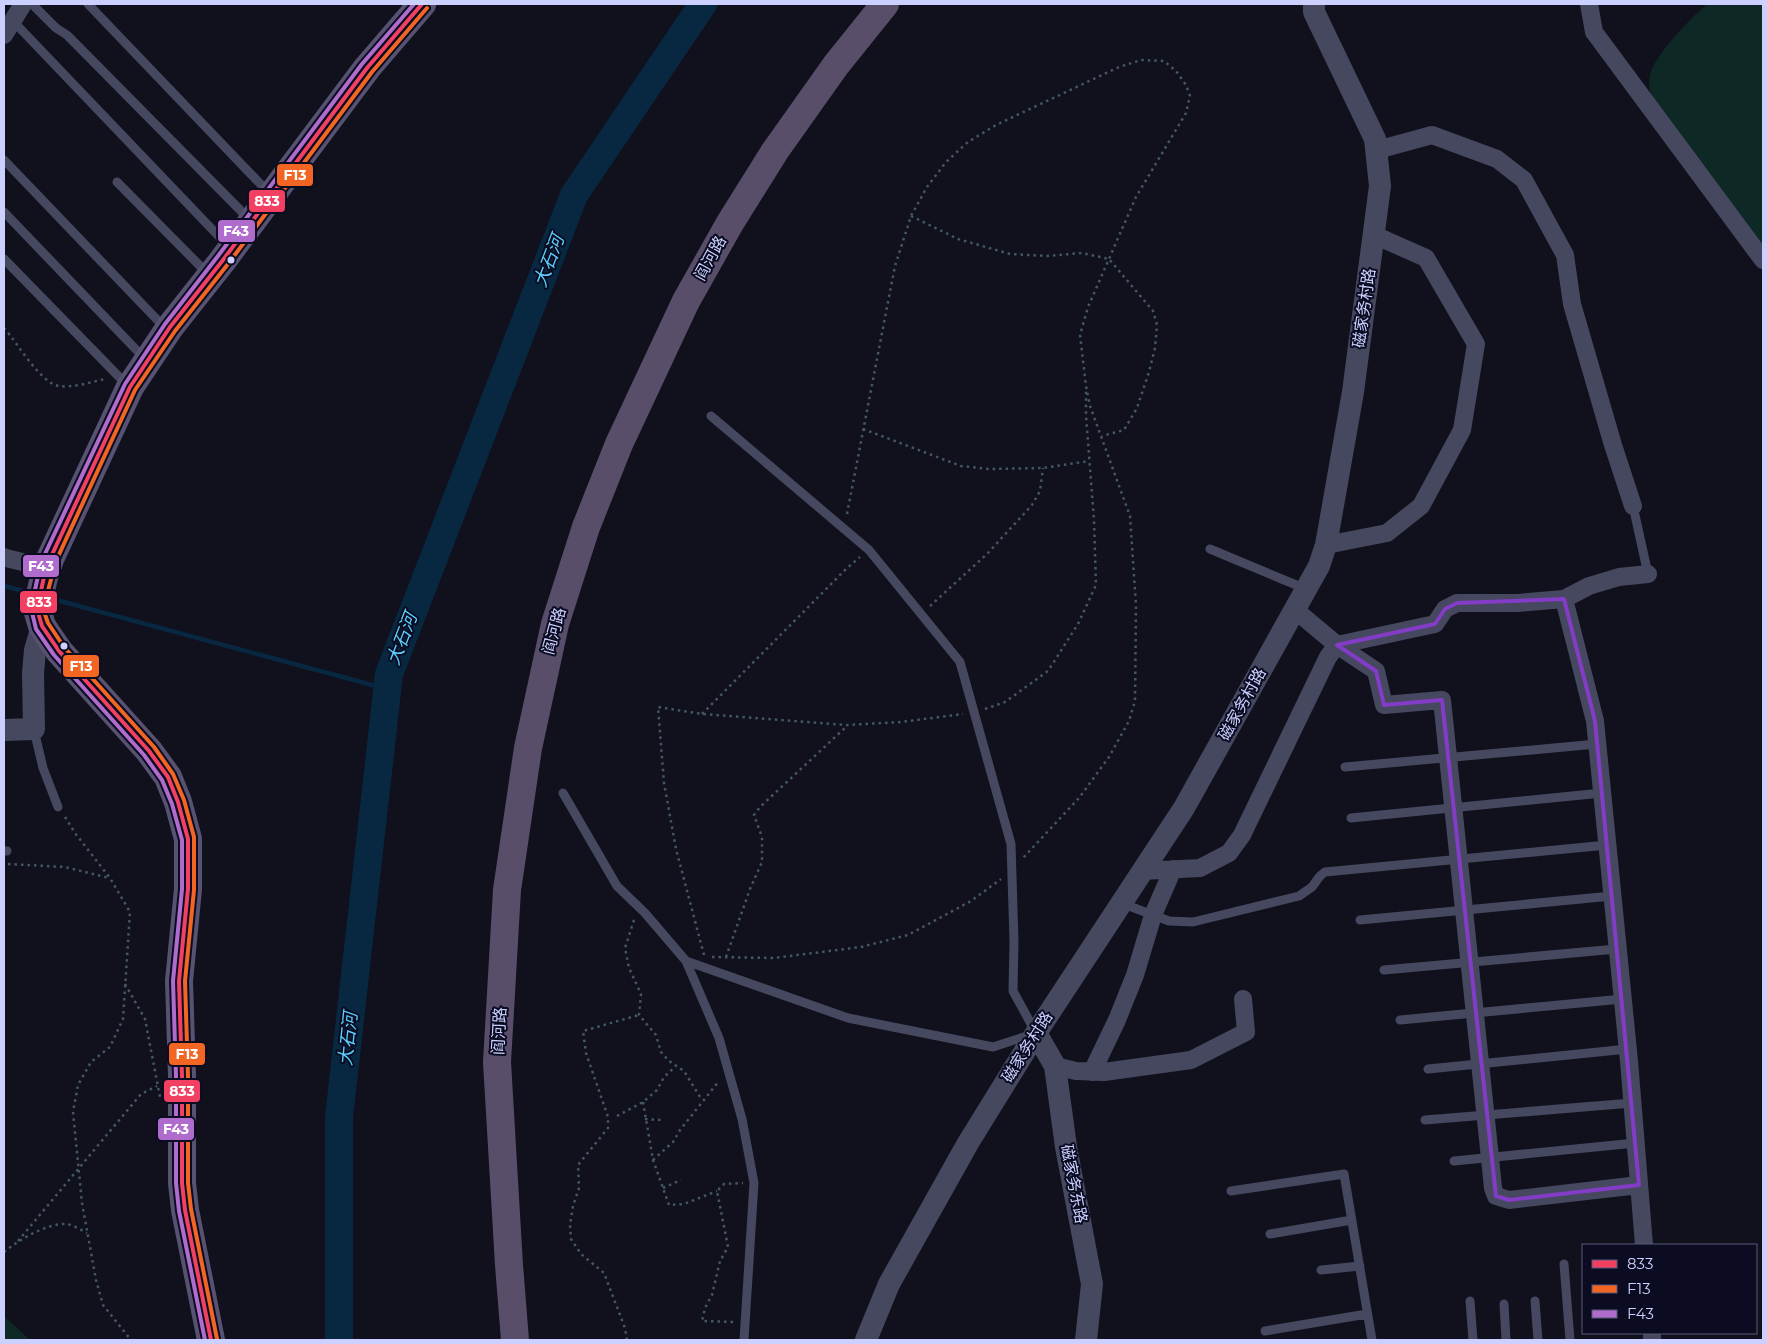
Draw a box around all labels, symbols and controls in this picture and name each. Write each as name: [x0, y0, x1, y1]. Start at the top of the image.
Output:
line badge: F13: [276, 163, 314, 187]
text: F13: [284, 166, 306, 184]
line badge: 833: [248, 189, 286, 213]
text: 833: [254, 192, 280, 210]
line badge: F43: [217, 219, 256, 243]
text: F43: [223, 222, 249, 240]
water label: 大石河: [529, 229, 570, 290]
street label: 阎河路: [690, 232, 730, 284]
unlabelled marker: [226, 255, 236, 265]
street label: 磁家务村路: [1349, 267, 1379, 349]
line badge: F43: [22, 554, 60, 578]
text: F43: [28, 557, 54, 575]
line badge: 833: [19, 590, 58, 614]
text: 833: [26, 593, 52, 611]
street label: 阎河路: [539, 605, 569, 657]
water label: 大石河: [382, 607, 423, 668]
unlabelled marker: [59, 641, 69, 651]
line badge: F13: [62, 654, 100, 678]
text: F13: [70, 657, 92, 675]
street label: 磁家务村路: [1214, 664, 1270, 744]
street label: 阎河路: [488, 1007, 510, 1055]
water label: 大石河: [334, 1008, 362, 1067]
street label: 磁家务村路: [998, 1008, 1056, 1086]
line badge: F13: [168, 1042, 206, 1066]
text: F13: [176, 1045, 198, 1063]
line badge: 833: [163, 1079, 201, 1103]
text: 833: [169, 1082, 195, 1100]
line badge: F43: [157, 1117, 195, 1141]
text: F43: [163, 1120, 189, 1138]
street label: 磁家务东路: [1057, 1143, 1091, 1225]
legend: [1582, 1244, 1757, 1334]
text: 833: [1627, 1254, 1653, 1273]
text: F13: [1627, 1279, 1651, 1298]
text: F43: [1627, 1304, 1654, 1323]

